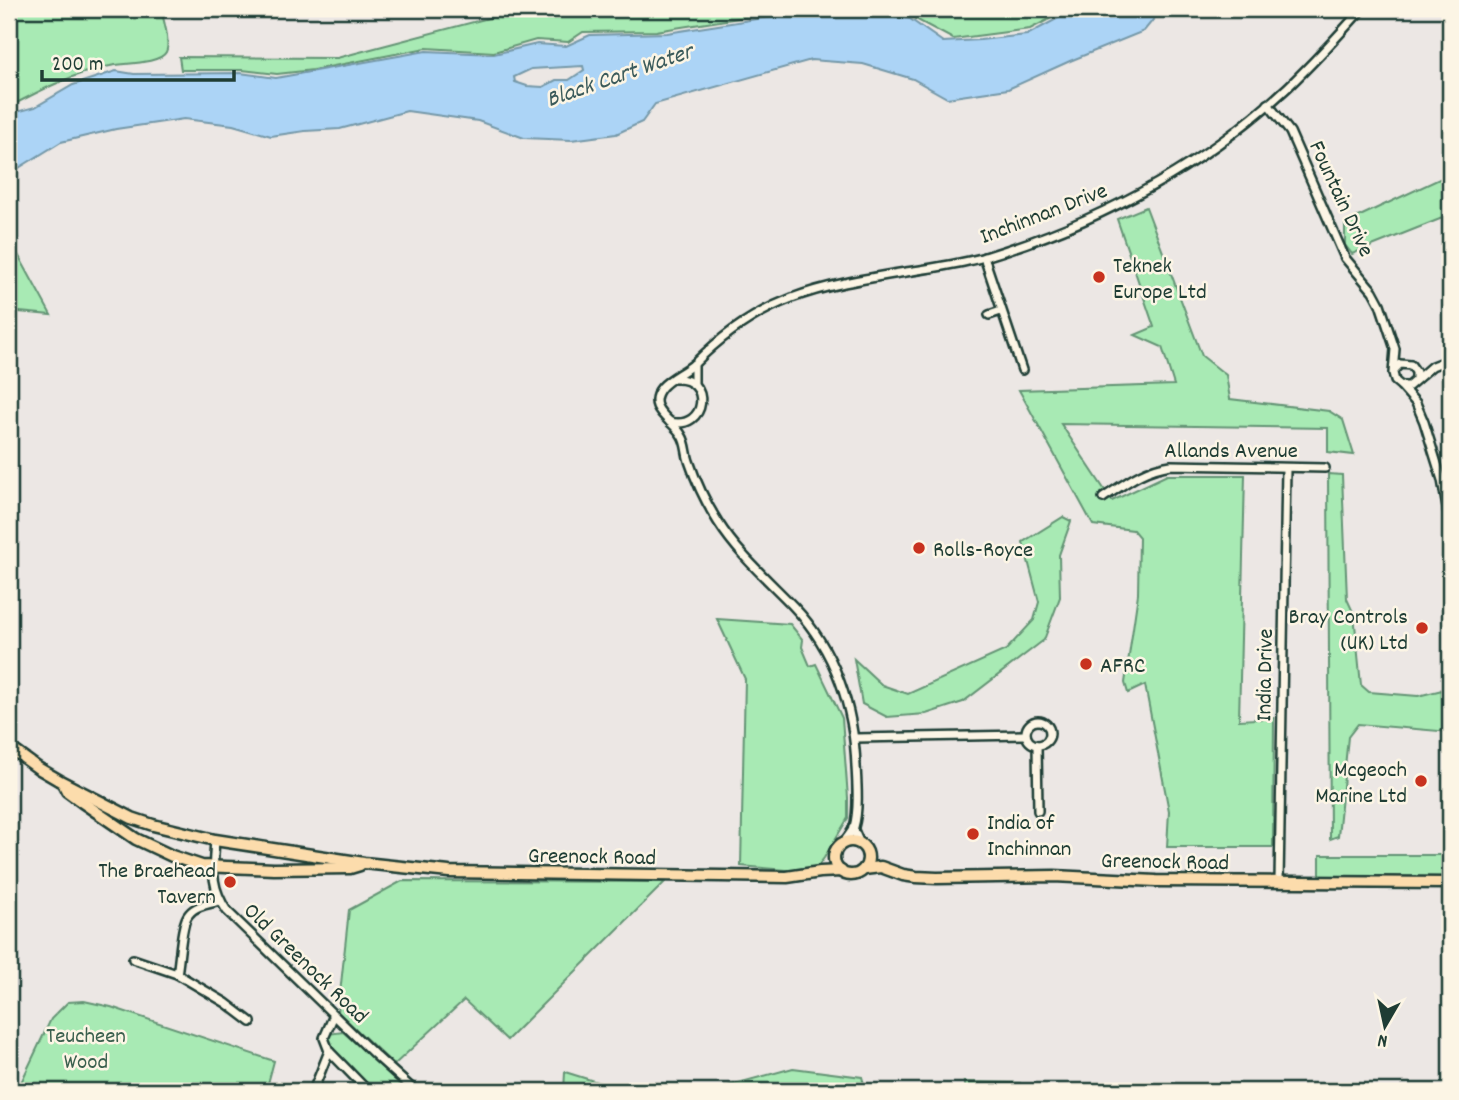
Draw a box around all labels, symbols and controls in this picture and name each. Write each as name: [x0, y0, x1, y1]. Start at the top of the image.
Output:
water label: Black Cart Water: [542, 35, 701, 118]
scale bar: [42, 38, 234, 82]
text: 200 m: [52, 51, 103, 81]
street label: Fountain Drive: [1299, 136, 1381, 263]
street label: Inchinnan Drive: [976, 176, 1113, 255]
place label: Teknek Europe Ltd: [1113, 251, 1207, 310]
marker: Teknek Europe Ltd: [1091, 269, 1107, 285]
street label: Allands Avenue: [1164, 436, 1298, 469]
place label: Rolls-Royce: [933, 535, 1033, 568]
marker: Rolls-Royce: [911, 540, 927, 556]
place label: Bray Controls (UK) Ltd: [1289, 602, 1408, 661]
marker: Bray Controls (UK) Ltd: [1414, 620, 1430, 636]
street label: India Drive: [1249, 628, 1284, 722]
place label: AFRC: [1100, 651, 1145, 684]
marker: AFRC: [1078, 656, 1094, 672]
place label: Mcgeoch Marine Ltd: [1315, 755, 1407, 814]
marker: Mcgeoch Marine Ltd: [1413, 773, 1429, 789]
place label: India of Inchinnan: [987, 808, 1071, 867]
marker: India of Inchinnan: [965, 826, 981, 842]
street label: Greenock Road: [528, 841, 656, 876]
street label: Greenock Road: [1101, 846, 1229, 881]
place label: The Braehead Tavern: [98, 856, 216, 915]
marker: The Braehead Tavern: [222, 874, 238, 890]
street label: Old Greenock Road: [235, 896, 375, 1033]
north arrow: [1350, 992, 1420, 1062]
park label: Teucheen Wood: [46, 1021, 126, 1080]
text: N: [1376, 1025, 1390, 1053]

